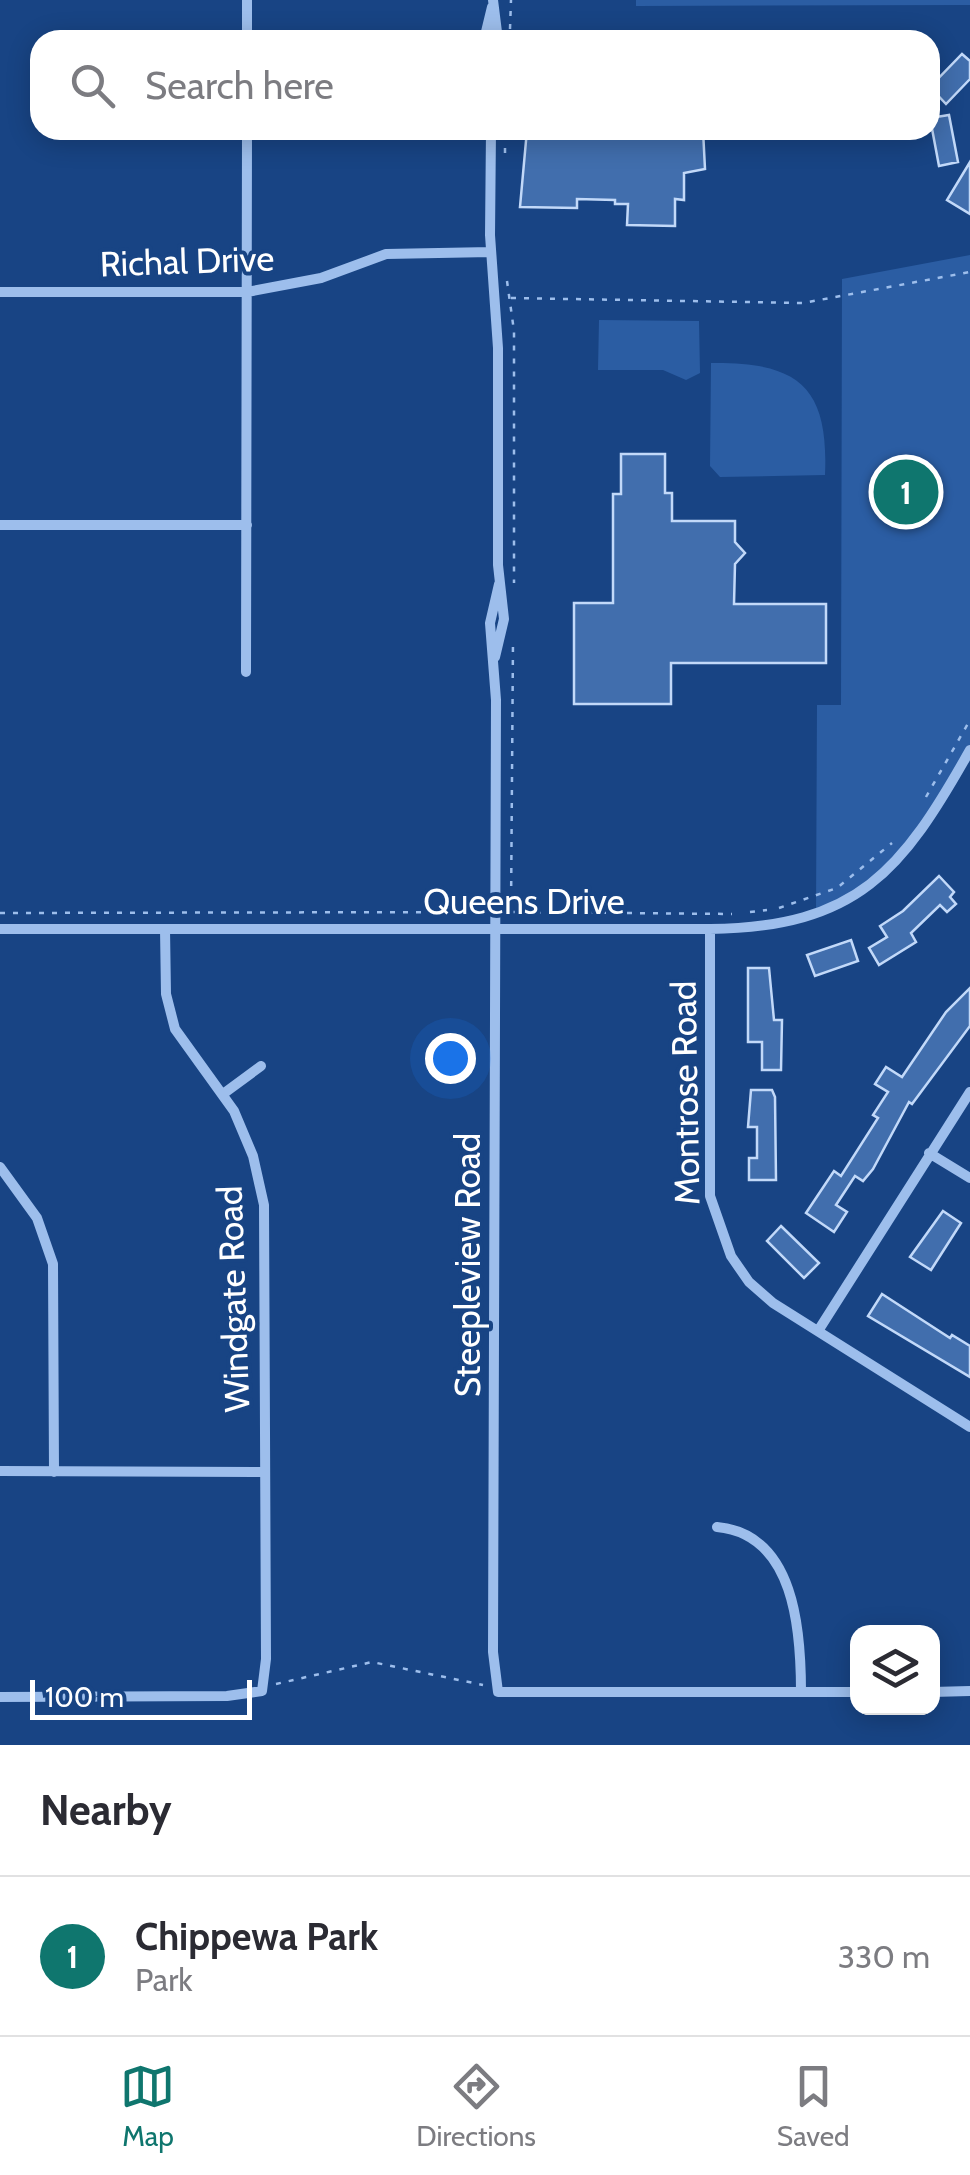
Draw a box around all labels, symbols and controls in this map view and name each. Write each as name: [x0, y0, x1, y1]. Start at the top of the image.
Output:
search box: [30, 30, 940, 140]
icon: search: [65, 58, 120, 113]
text: Search here: [145, 62, 334, 109]
street label: Richal Drive: [99, 236, 275, 286]
pin: 1: [874, 454, 938, 530]
street label: Queens Drive: [423, 880, 625, 923]
street label: Montrose Road: [662, 980, 708, 1206]
your location: [425, 1033, 476, 1084]
street label: Steepleview Road: [446, 1133, 489, 1397]
street label: Windgate Road: [208, 1185, 258, 1413]
map controls: [850, 1625, 940, 1715]
button: layers: [850, 1625, 940, 1715]
scale bar: [30, 1675, 252, 1720]
text: 100 m: [45, 1680, 124, 1714]
text: Nearby: [40, 1784, 172, 1836]
text: Chippewa Park: [135, 1913, 378, 1960]
text: 1: [67, 1937, 78, 1976]
text: 330 m: [838, 1937, 930, 1976]
text: Park: [135, 1960, 193, 1999]
tab: Map: [120, 2059, 175, 2153]
tab: Directions: [416, 2059, 536, 2153]
tab: Saved: [777, 2059, 850, 2153]

